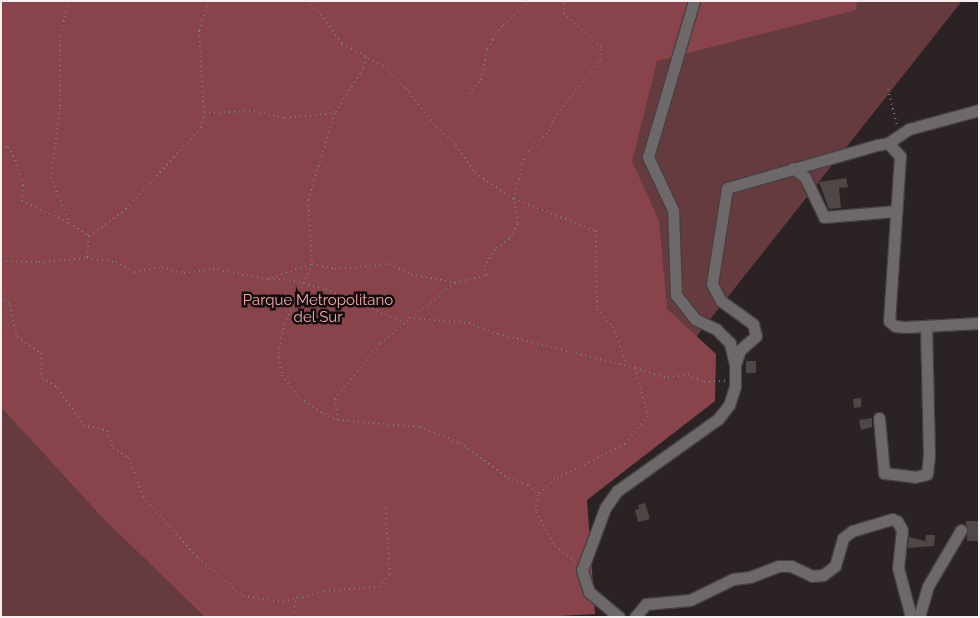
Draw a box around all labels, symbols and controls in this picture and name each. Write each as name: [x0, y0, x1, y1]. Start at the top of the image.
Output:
park label: Parque Metropolitano del Sur: [243, 291, 393, 326]

